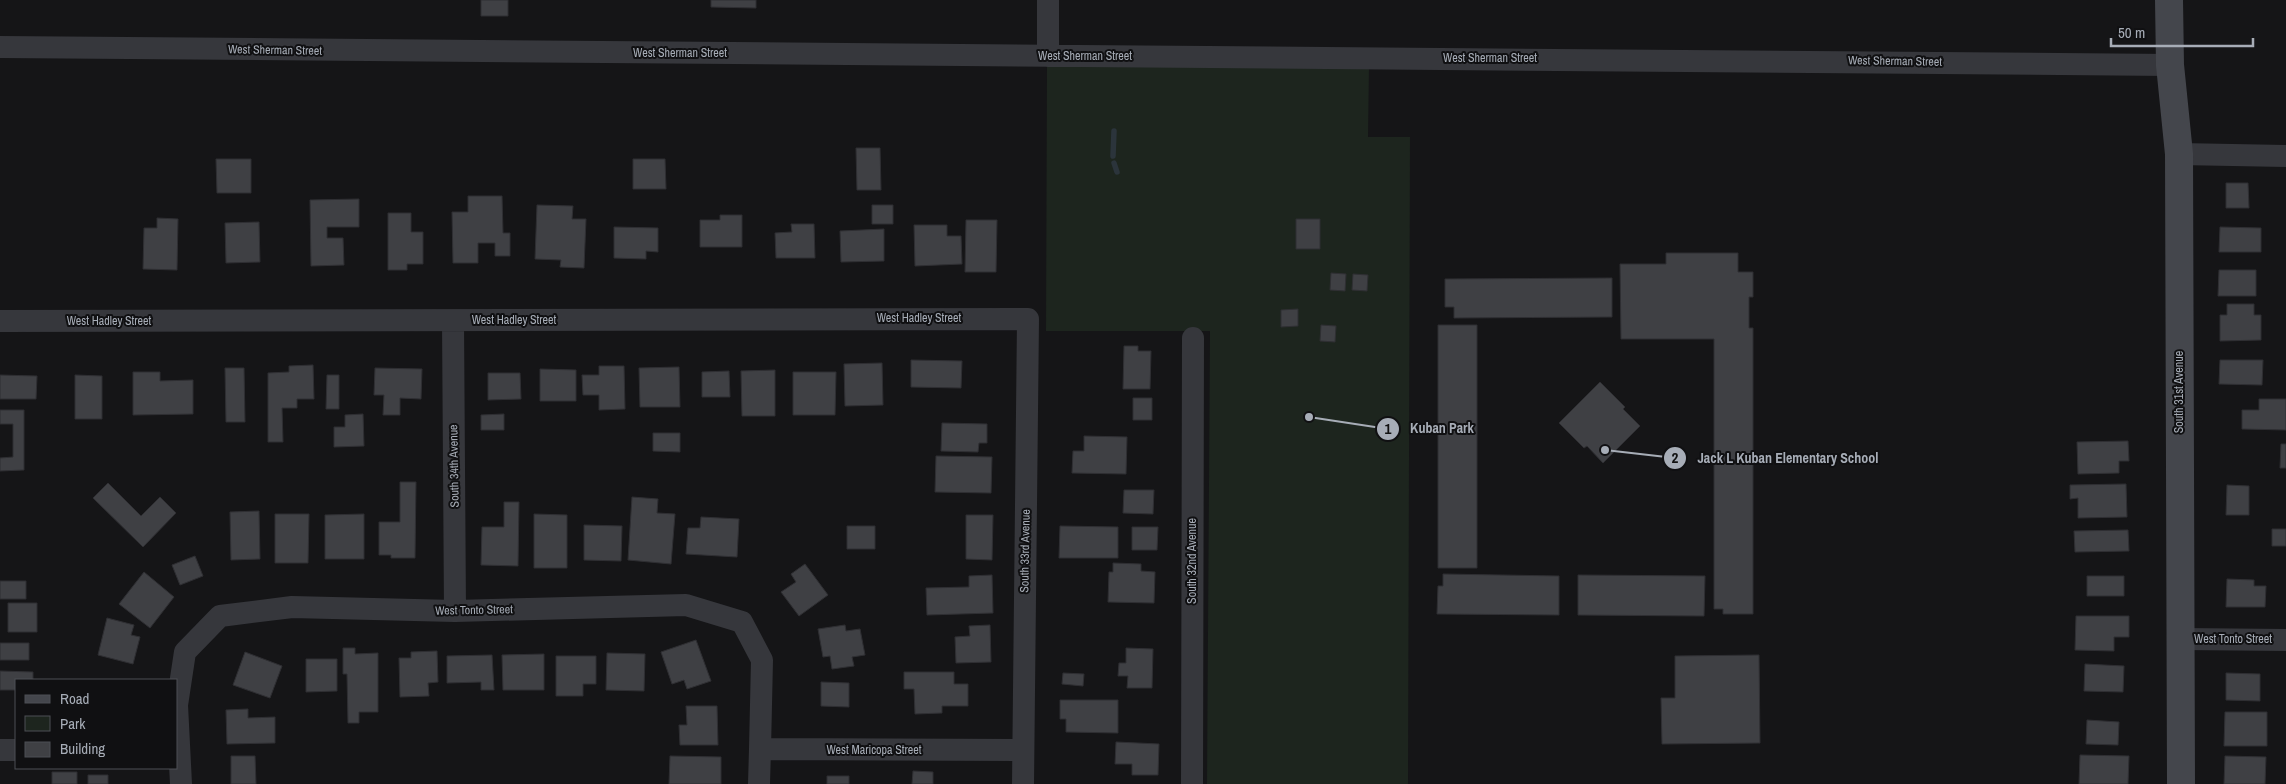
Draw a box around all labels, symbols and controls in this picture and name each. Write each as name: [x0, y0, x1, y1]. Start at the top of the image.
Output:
scale bar: [2111, 15, 2254, 47]
text: 50 m: [2118, 22, 2145, 43]
street label: West Sherman Street: [228, 41, 322, 59]
street label: West Sherman Street: [633, 45, 727, 61]
street label: West Sherman Street: [1038, 48, 1132, 64]
street label: West Sherman Street: [1443, 50, 1537, 66]
street label: West Sherman Street: [1848, 52, 1942, 70]
street label: West Hadley Street: [877, 310, 962, 326]
street label: West Hadley Street: [472, 312, 557, 328]
street label: West Hadley Street: [67, 313, 152, 329]
street label: South 31st Avenue: [2171, 351, 2187, 433]
callout: Kuban Park: [1375, 414, 1484, 443]
text: 1: [1385, 418, 1392, 439]
text: Kuban Park: [1410, 419, 1475, 437]
street label: South 34th Avenue: [445, 424, 463, 508]
callout: Jack L Kuban Elementary School: [1662, 443, 1888, 472]
text: 2: [1672, 447, 1679, 468]
text: Jack L Kuban Elementary School: [1697, 449, 1879, 467]
street label: South 33rd Avenue: [1016, 509, 1034, 593]
street label: South 32nd Avenue: [1184, 518, 1200, 604]
street label: West Tonto Street: [435, 601, 513, 619]
street label: West Tonto Street: [2194, 631, 2272, 647]
legend: [15, 679, 178, 769]
text: Road: [60, 688, 89, 709]
text: Park: [60, 713, 86, 734]
text: Building: [60, 738, 105, 759]
street label: West Maricopa Street: [827, 742, 922, 758]

